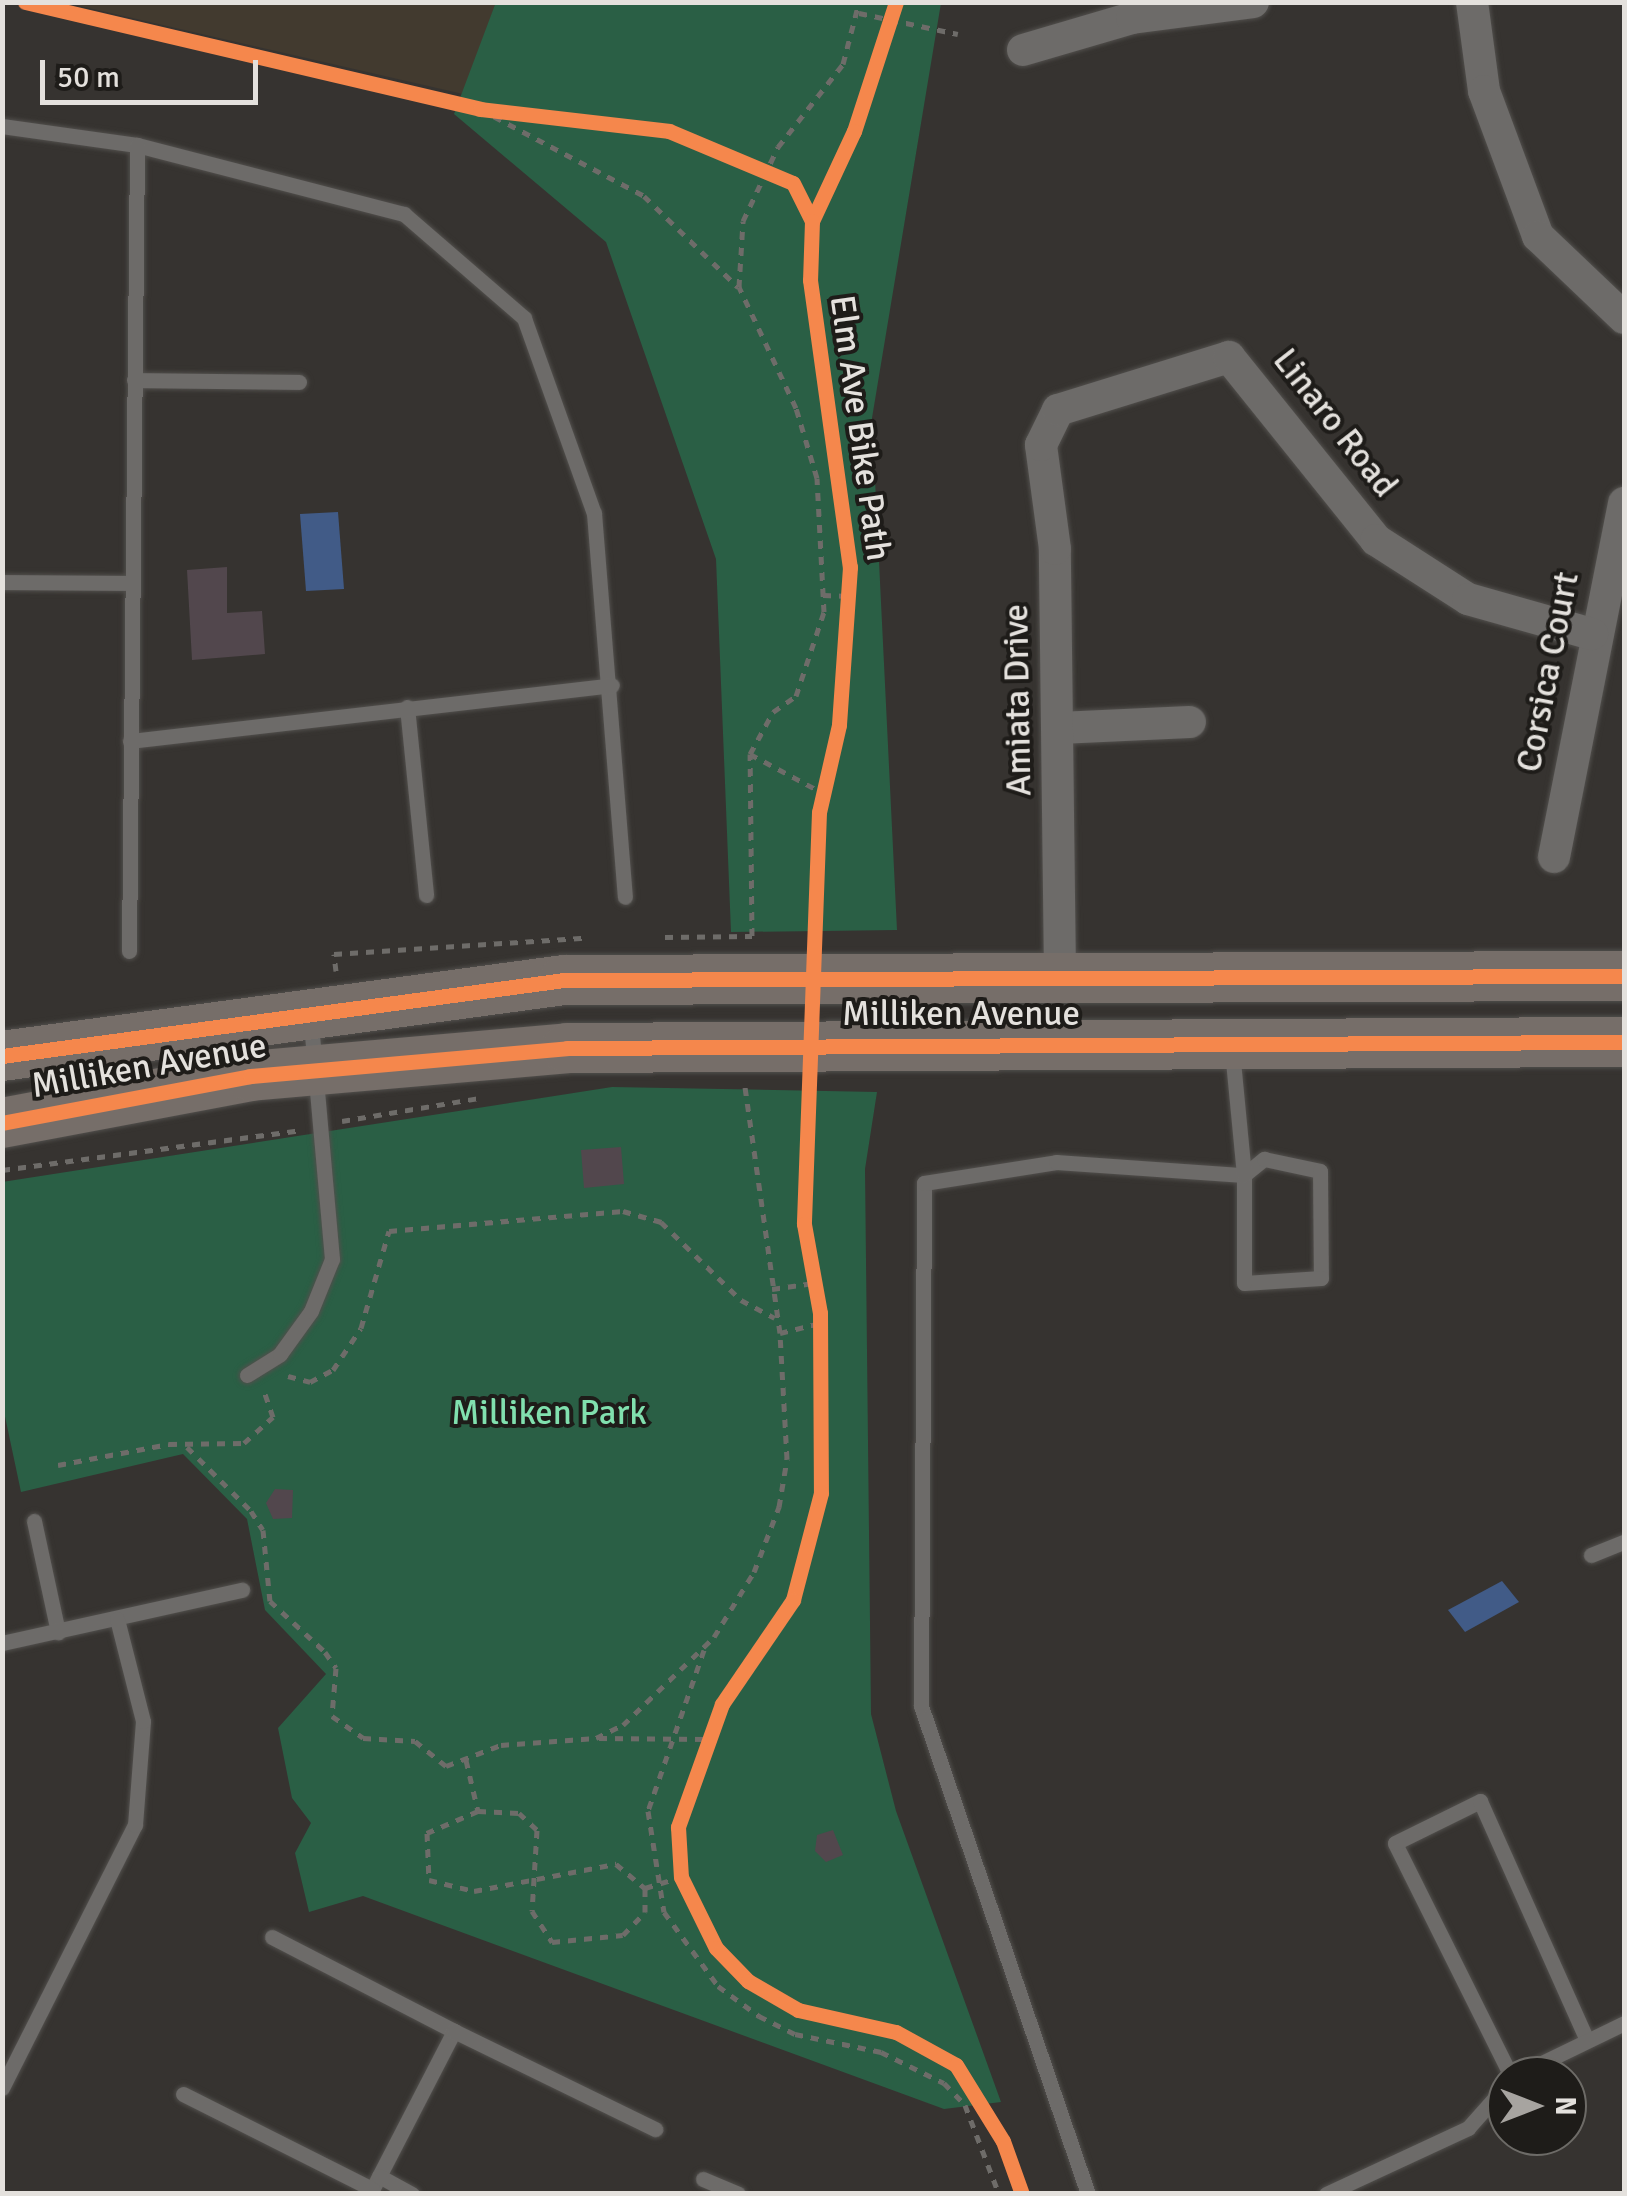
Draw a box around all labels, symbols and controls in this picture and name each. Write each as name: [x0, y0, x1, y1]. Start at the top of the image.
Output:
scale bar: [45, 40, 262, 102]
text: 50 m: [57, 59, 120, 96]
street label: Elm Ave Bike Path: [821, 293, 899, 563]
street label: Linaro Road: [1264, 340, 1406, 506]
street label: Corsica Court: [1508, 568, 1588, 776]
street label: Amiata Drive: [995, 604, 1041, 796]
street label: Milliken Avenue: [842, 993, 1080, 1035]
street label: Milliken Avenue: [28, 1025, 270, 1107]
park label: Milliken Park: [451, 1392, 647, 1434]
north arrow: [1487, 2056, 1587, 2156]
text: N: [1548, 2096, 1582, 2116]

